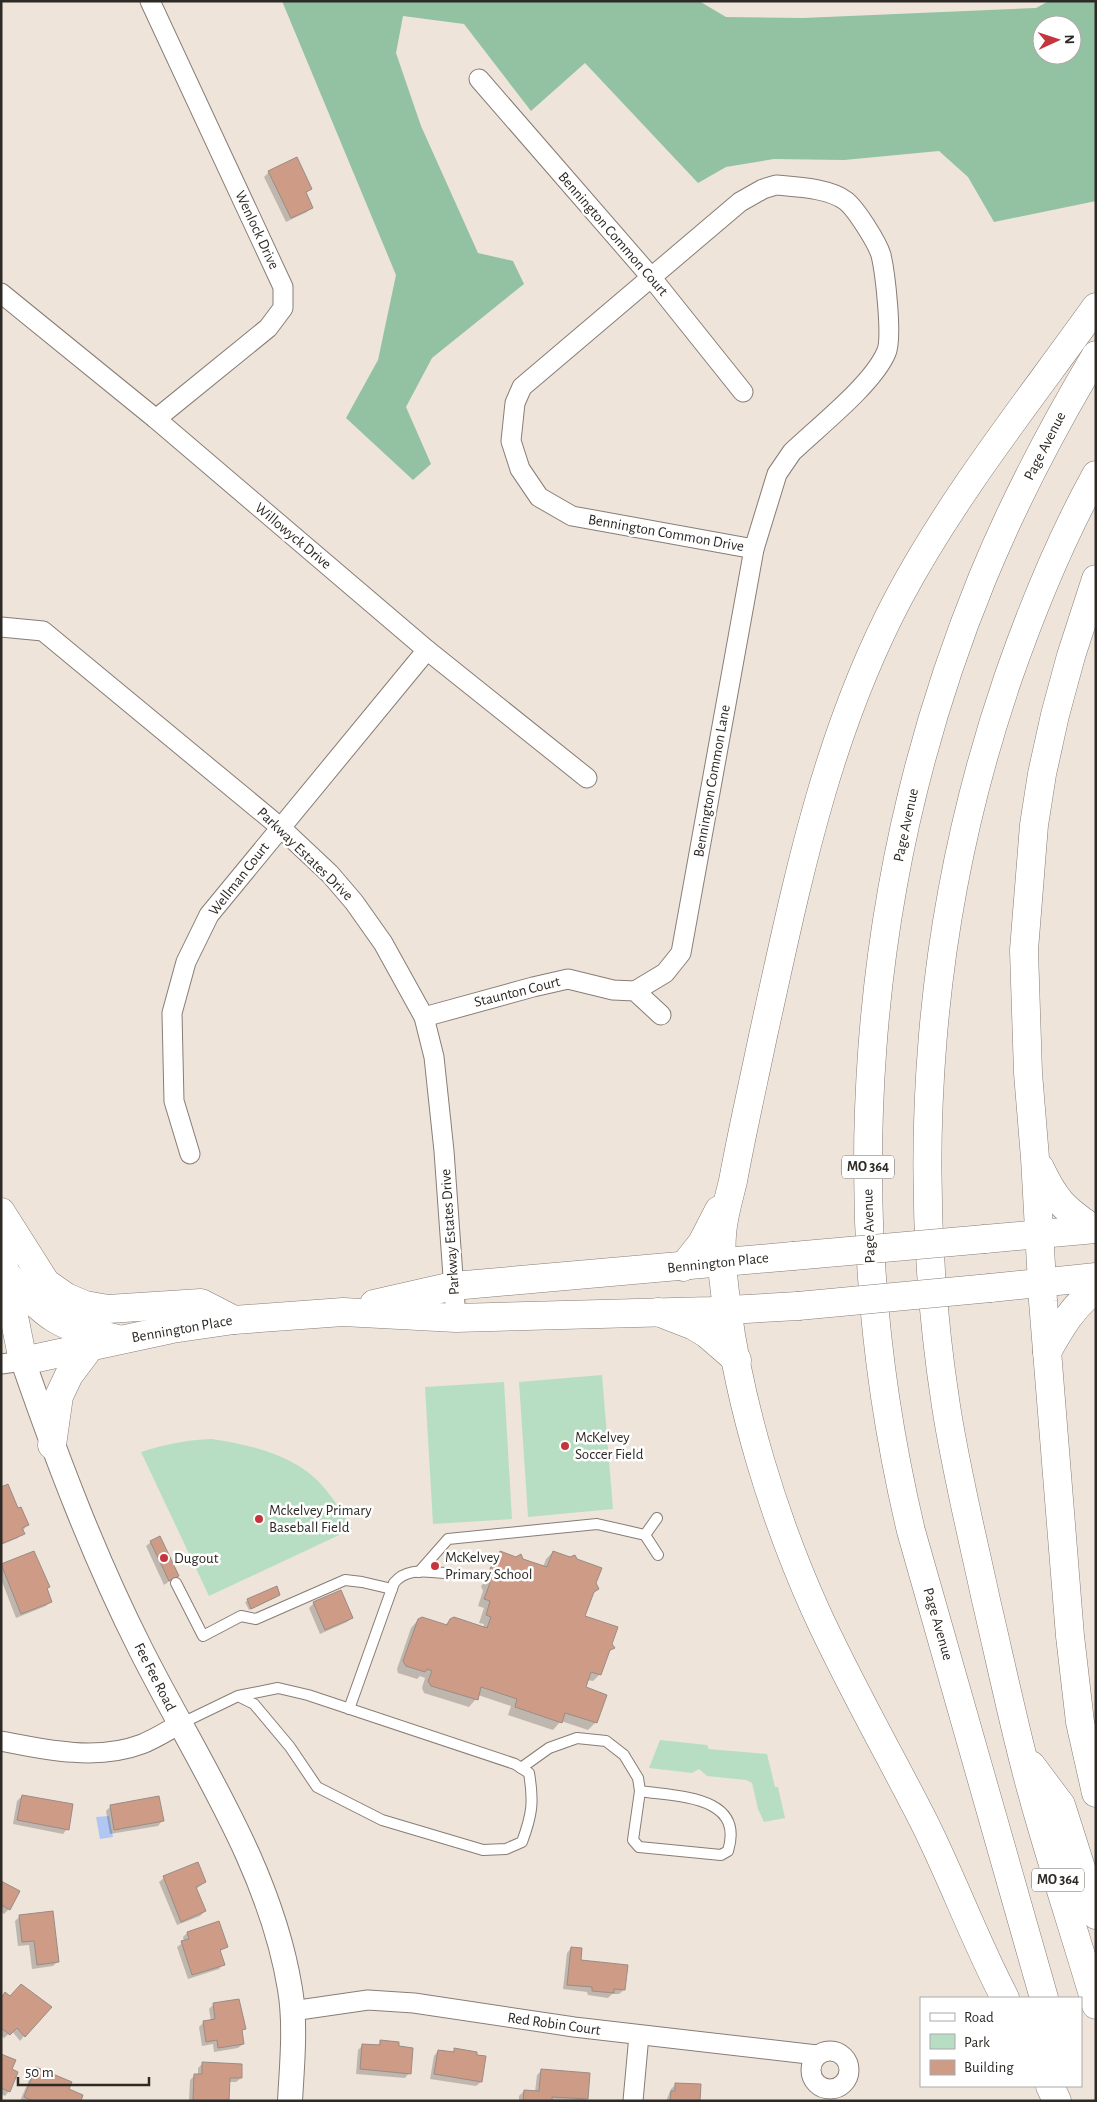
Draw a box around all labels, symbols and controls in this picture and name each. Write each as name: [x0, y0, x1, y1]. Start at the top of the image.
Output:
north arrow: [1032, 15, 1082, 65]
text: N: [1062, 34, 1076, 45]
street label: Bennington Common Court: [555, 169, 671, 299]
street label: Wenlock Drive: [232, 188, 282, 272]
street label: Page Avenue: [1021, 409, 1069, 483]
street label: Willowyck Drive: [252, 500, 334, 572]
street label: Bennington Common Drive: [587, 512, 745, 554]
street label: Bennington Common Lane: [691, 704, 733, 858]
street label: Page Avenue: [891, 787, 921, 863]
street label: Parkway Estates Drive: [254, 805, 356, 903]
street label: Wellman Court: [206, 840, 272, 918]
street label: Staunton Court: [472, 974, 562, 1010]
road number: MO 364: [842, 1156, 894, 1178]
street label: Parkway Estates Drive: [438, 1168, 462, 1296]
street label: Page Avenue: [860, 1188, 878, 1264]
street label: Bennington Place: [667, 1250, 770, 1276]
street label: Bennington Place: [130, 1313, 234, 1345]
place label: McKelvey Soccer Field: [575, 1430, 644, 1462]
marker: McKelvey Soccer Field: [559, 1440, 571, 1452]
place label: Mckelvey Primary Baseball Field: [269, 1503, 372, 1535]
marker: Mckelvey Primary Baseball Field: [253, 1513, 265, 1525]
place label: McKelvey Primary School: [445, 1550, 533, 1582]
place label: Dugout: [174, 1551, 219, 1566]
marker: Dugout: [158, 1552, 170, 1564]
marker: McKelvey Primary School: [429, 1560, 441, 1572]
street label: Page Avenue: [920, 1586, 956, 1662]
street label: Fee Fee Road: [131, 1640, 179, 1714]
road number: MO 364: [1032, 1868, 1084, 1892]
legend: [920, 1997, 1082, 2087]
street label: Red Robin Court: [507, 2010, 602, 2038]
text: Road: [964, 2010, 994, 2025]
text: Park: [964, 2035, 990, 2050]
scale bar: [18, 2054, 149, 2086]
text: Building: [964, 2060, 1014, 2075]
text: 50 m: [25, 2065, 54, 2080]

